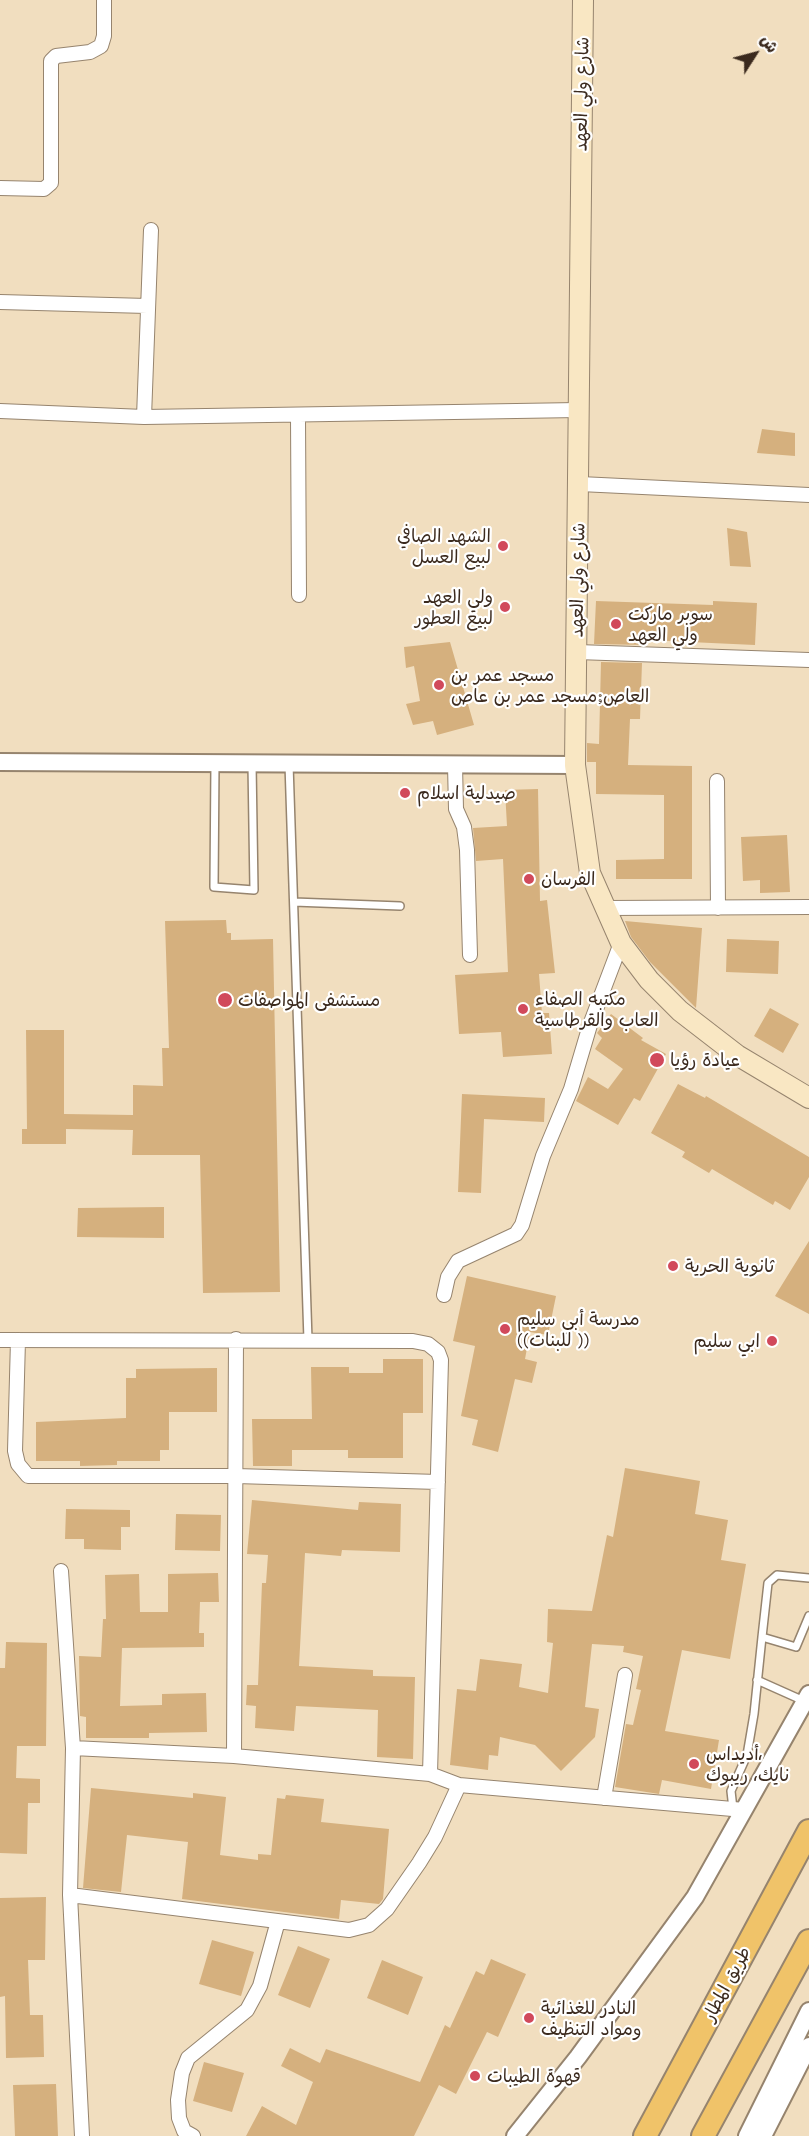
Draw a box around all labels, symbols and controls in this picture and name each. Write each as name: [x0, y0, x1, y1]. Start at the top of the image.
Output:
north arrow: [725, 24, 785, 84]
text: ش: [756, 30, 784, 56]
street label: شارع ولي العهد: [570, 37, 594, 151]
street label: شارع ولي العهد: [566, 523, 590, 637]
place label: الشهد الصافي لبيع العسل: [397, 525, 491, 568]
marker: الشهد الصافي لبيع العسل: [496, 539, 510, 553]
place label: ولي العهد لبيع العطور: [415, 586, 493, 628]
marker: ولي العهد لبيع العطور: [498, 600, 512, 614]
place label: سوبر ماركت ولي العهد: [628, 603, 713, 646]
marker: سوبر ماركت ولي العهد: [609, 617, 623, 631]
place label: مسجد عمر بن العاص;مسجد عمر بن عاص: [451, 664, 649, 706]
marker: مسجد عمر بن العاص;مسجد عمر بن عاص: [432, 678, 446, 692]
place label: صيدلية اسلام: [417, 782, 516, 804]
marker: صيدلية اسلام: [398, 786, 412, 800]
place label: الفرسان: [541, 868, 596, 890]
marker: الفرسان: [522, 872, 536, 886]
place label: مكتبه الصفاء العاب والقرطاسية: [535, 988, 658, 1030]
place label: مستشفى المواصفات: [238, 989, 380, 1011]
marker: مستشفى المواصفات: [216, 991, 234, 1009]
marker: مكتبه الصفاء العاب والقرطاسية: [516, 1002, 530, 1016]
place label: عيادة رؤيا: [670, 1049, 740, 1071]
marker: عيادة رؤيا: [648, 1051, 666, 1069]
place label: ثانوية الحرية: [685, 1255, 774, 1277]
marker: ثانوية الحرية: [666, 1259, 680, 1273]
place label: مدرسة أبي سليم ((للبنات )): [517, 1308, 640, 1350]
marker: مدرسة أبي سليم ((للبنات )): [498, 1322, 512, 1336]
place label: ابي سليم: [693, 1330, 760, 1352]
marker: ابي سليم: [765, 1334, 779, 1348]
place label: أديداس، نايك، ريبوك: [706, 1743, 789, 1786]
marker: أديداس، نايك، ريبوك: [687, 1757, 701, 1771]
street label: طريق المطار: [698, 1943, 756, 2025]
place label: النادر للغذائية ومواد التنظيف: [541, 1997, 641, 2040]
marker: النادر للغذائية ومواد التنظيف: [522, 2011, 536, 2025]
place label: قهوة الطيبات: [487, 2065, 581, 2087]
marker: قهوة الطيبات: [468, 2069, 482, 2083]

